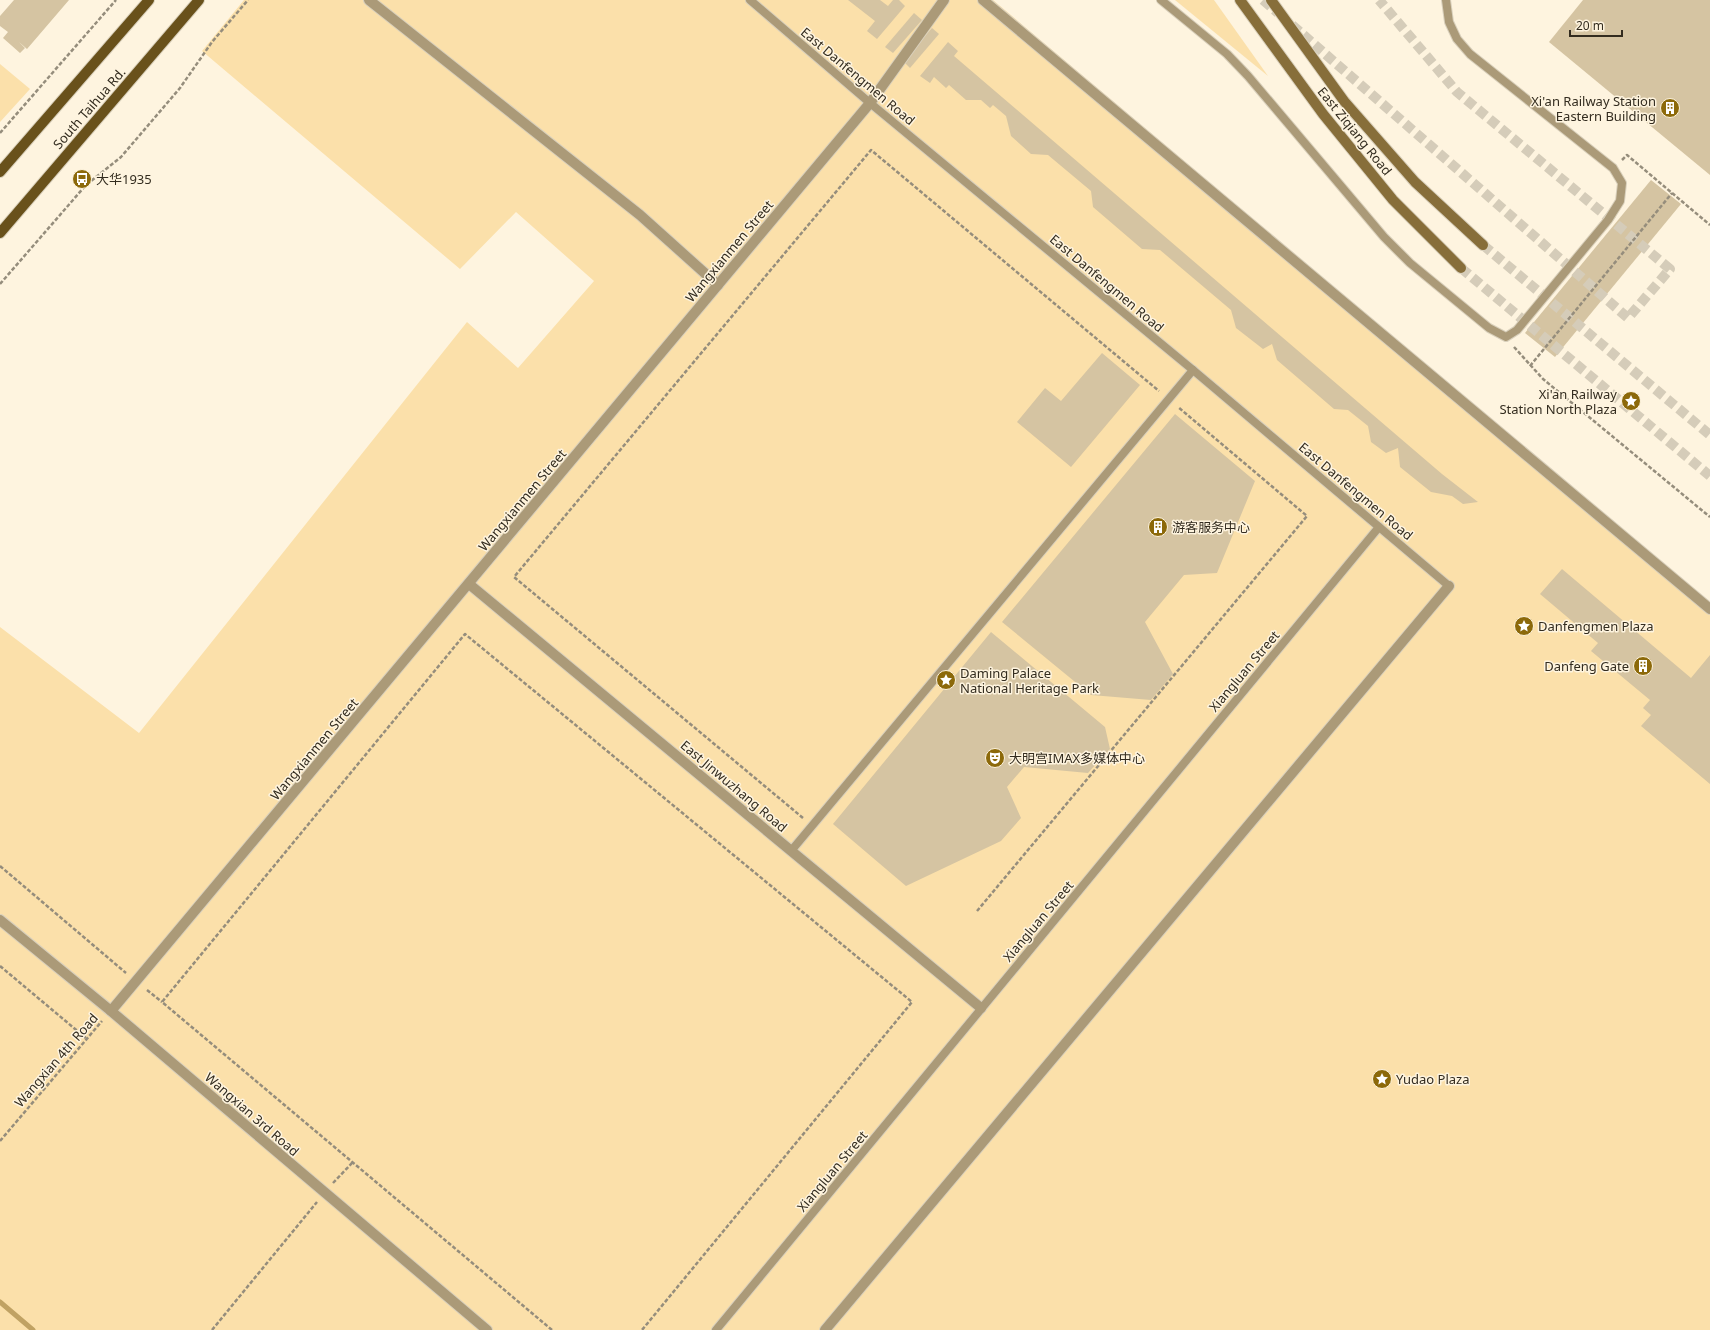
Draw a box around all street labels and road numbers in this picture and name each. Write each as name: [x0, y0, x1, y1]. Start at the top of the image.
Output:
street label: East Danfengmen Road: [797, 23, 919, 129]
street label: South Taihua Rd.: [49, 63, 129, 153]
street label: East Ziqiang Road: [1314, 83, 1396, 179]
street label: Wangxianmen Street: [681, 196, 777, 306]
street label: East Danfengmen Road: [1046, 230, 1168, 336]
street label: East Danfengmen Road: [1295, 438, 1417, 544]
street label: Wangxianmen Street: [474, 445, 570, 555]
street label: Xiangluan Street: [1205, 626, 1283, 715]
street label: Wangxianmen Street: [266, 694, 362, 804]
street label: East Jinwuzhang Road: [677, 736, 791, 836]
street label: Xiangluan Street: [999, 876, 1077, 965]
street label: Wangxian 4th Road: [10, 1009, 102, 1111]
street label: Wangxian 3rd Road: [201, 1068, 303, 1160]
street label: Xiangluan Street: [793, 1126, 871, 1215]

